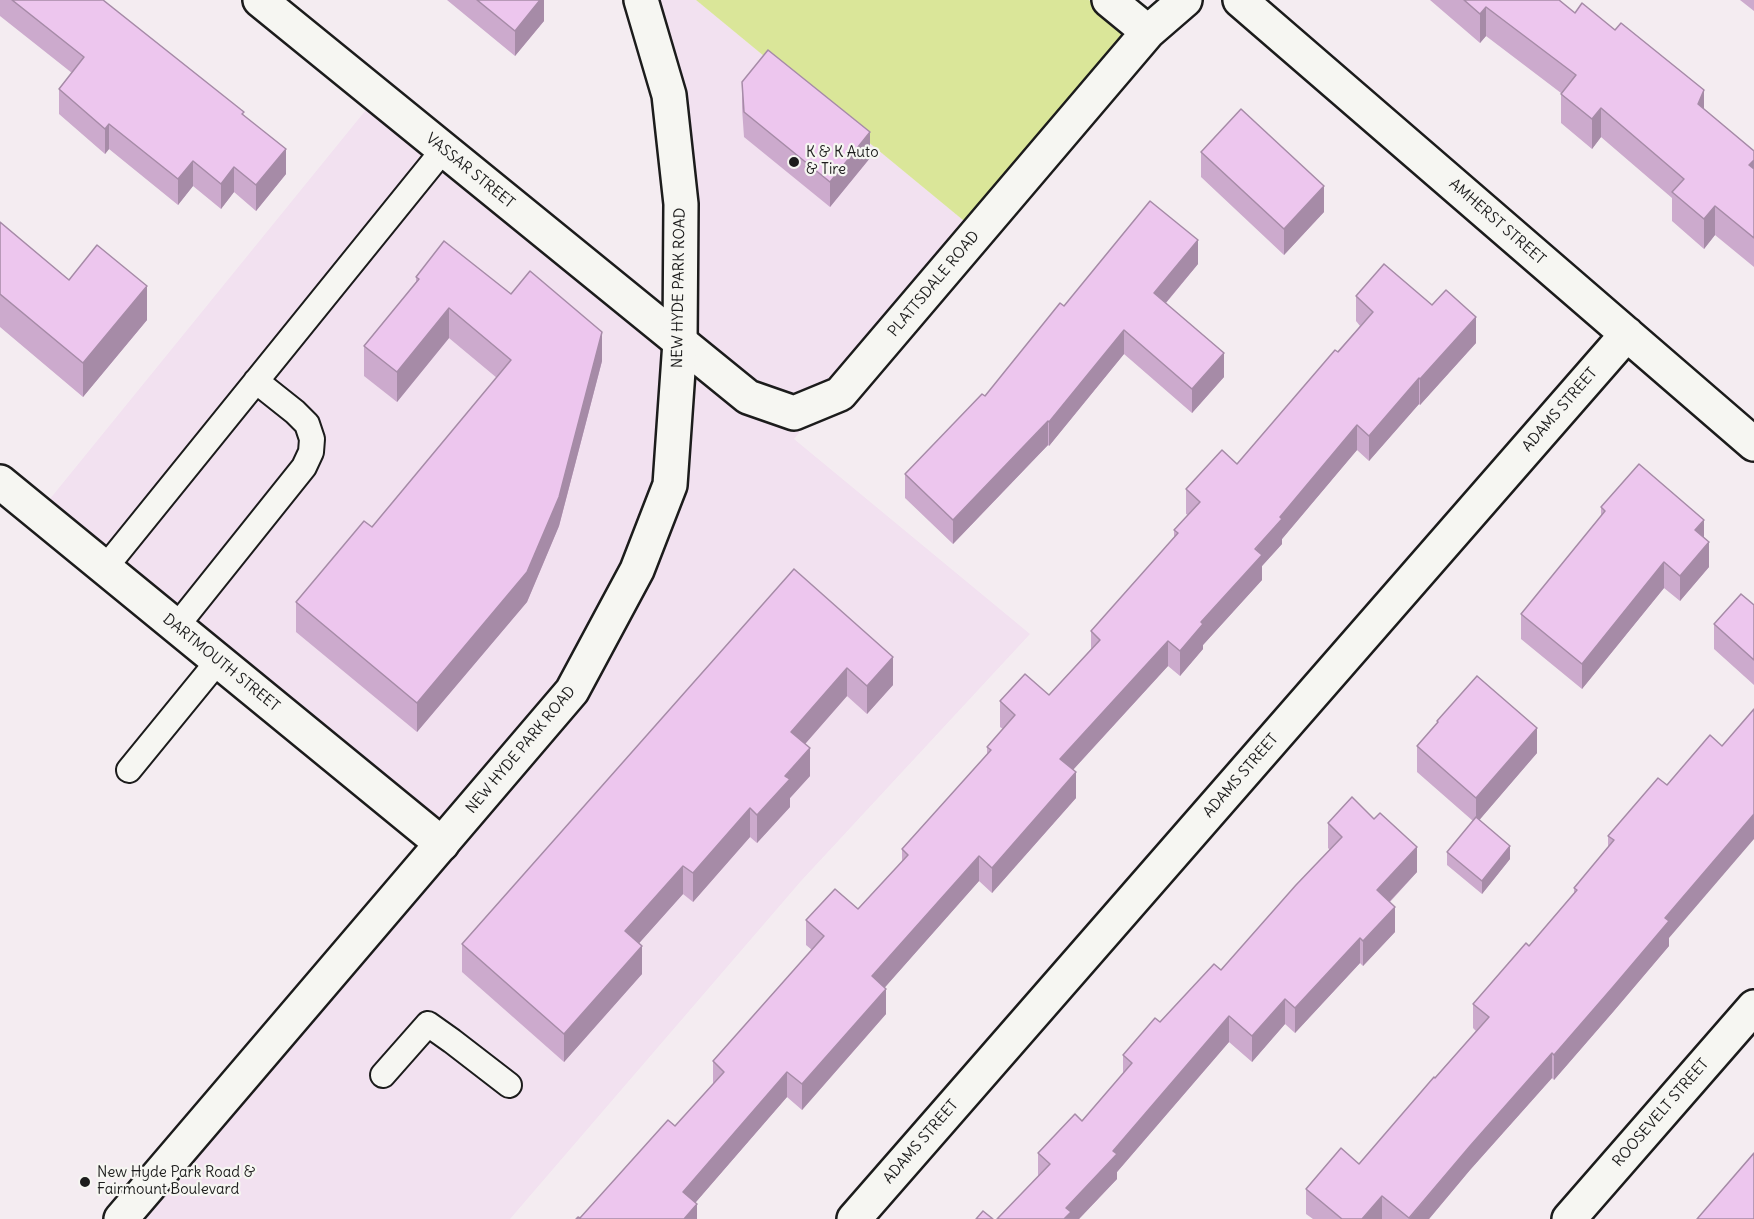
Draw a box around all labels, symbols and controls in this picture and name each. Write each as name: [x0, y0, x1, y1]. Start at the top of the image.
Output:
street label: VASSAR STREET: [422, 130, 518, 212]
place label: K & K Auto & Tire: [806, 144, 879, 179]
marker: K & K Auto & Tire: [787, 155, 801, 169]
street label: AMHERST STREET: [1445, 175, 1549, 269]
street label: NEW HYDE PARK ROAD: [669, 208, 689, 368]
street label: PLATTSDALE ROAD: [885, 228, 983, 340]
street label: ADAMS STREET: [1519, 364, 1601, 456]
street label: DARTMOUTH STREET: [159, 610, 283, 716]
street label: NEW HYDE PARK ROAD: [463, 683, 579, 817]
street label: ADAMS STREET: [1200, 730, 1282, 822]
street label: ROOSEVELT STREET: [1609, 1055, 1713, 1171]
street label: ADAMS STREET: [880, 1096, 962, 1188]
place label: New Hyde Park Road & Fairmount Boulevard: [97, 1164, 255, 1199]
marker: New Hyde Park Road & Fairmount Boulevard: [78, 1175, 92, 1189]

